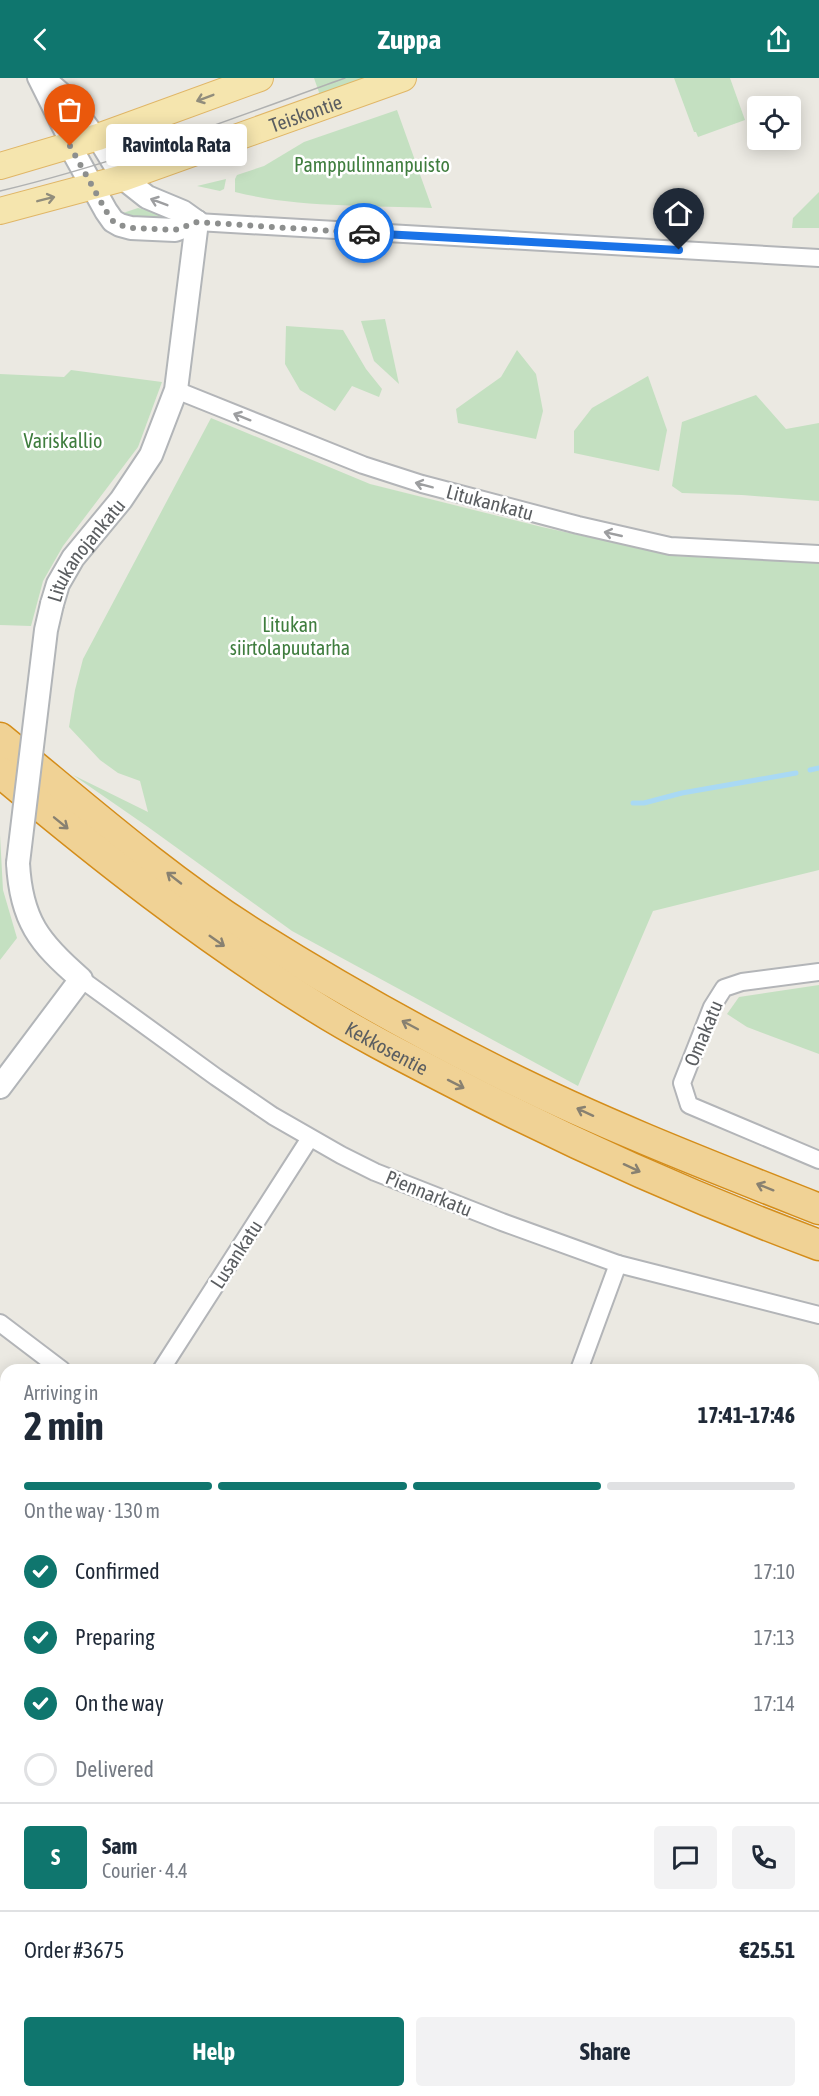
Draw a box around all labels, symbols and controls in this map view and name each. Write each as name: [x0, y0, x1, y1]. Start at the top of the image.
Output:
icon: back: [24, 23, 57, 56]
icon: share: [762, 23, 795, 56]
text: Zuppa: [378, 24, 441, 55]
pin: [44, 84, 95, 146]
street label: Teiskontie: [266, 89, 345, 136]
icon: bag: [53, 93, 86, 126]
one-way arrow: [197, 93, 215, 104]
map controls: [747, 96, 801, 150]
button: locate: [747, 96, 801, 150]
callout: Ravintola Rata: [106, 125, 247, 167]
text: Ravintola Rata: [122, 133, 231, 156]
park label: Pamppulinnanpuisto: [294, 153, 450, 176]
pin: [653, 188, 704, 250]
one-way arrow: [36, 193, 55, 205]
one-way arrow: [150, 195, 169, 206]
icon: home: [662, 197, 695, 230]
courier: [334, 203, 394, 263]
icon: car: [348, 217, 381, 250]
one-way arrow: [233, 411, 251, 422]
park label: Variskallio: [24, 429, 102, 452]
one-way arrow: [415, 479, 434, 490]
street label: Litukankatu: [444, 479, 536, 525]
street label: Litukanojankatu: [42, 493, 129, 605]
one-way arrow: [604, 528, 623, 540]
park label: Litukan siirtolapuutarha: [230, 613, 350, 659]
one-way arrow: [53, 816, 69, 829]
one-way arrow: [166, 871, 182, 884]
one-way arrow: [208, 935, 224, 947]
street label: Omakatu: [679, 997, 727, 1069]
street label: Kekkosentie: [342, 1016, 432, 1079]
one-way arrow: [402, 1019, 419, 1031]
one-way arrow: [447, 1078, 465, 1090]
one-way arrow: [576, 1106, 594, 1117]
one-way arrow: [622, 1163, 640, 1175]
street label: Piennarkatu: [382, 1165, 476, 1221]
one-way arrow: [756, 1181, 774, 1192]
street label: Lusankatu: [205, 1215, 267, 1293]
text: Arriving in: [24, 1381, 98, 1404]
text: 17:41–17:46: [698, 1402, 795, 1428]
text: 2 min: [24, 1404, 104, 1448]
text: On the way · 130 m: [24, 1499, 160, 1522]
icon: check: [24, 1555, 57, 1588]
text: Confirmed: [75, 1558, 160, 1584]
text: 17:10: [754, 1560, 795, 1583]
icon: check: [24, 1621, 57, 1654]
text: Preparing: [75, 1624, 155, 1650]
text: 17:13: [754, 1626, 795, 1649]
icon: check: [24, 1687, 57, 1720]
text: On the way: [75, 1690, 164, 1716]
text: 17:14: [754, 1692, 795, 1715]
text: Delivered: [75, 1756, 154, 1782]
button: chat: [654, 1826, 717, 1889]
button: phone: [732, 1826, 795, 1889]
text: Sam: [102, 1833, 137, 1859]
text: S: [51, 1844, 60, 1870]
text: Courier · 4.4: [102, 1859, 188, 1882]
text: Order #3675: [24, 1937, 124, 1963]
text: €25.51: [740, 1937, 795, 1963]
button: Help: [24, 2017, 404, 2086]
button: Share: [416, 2017, 795, 2086]

